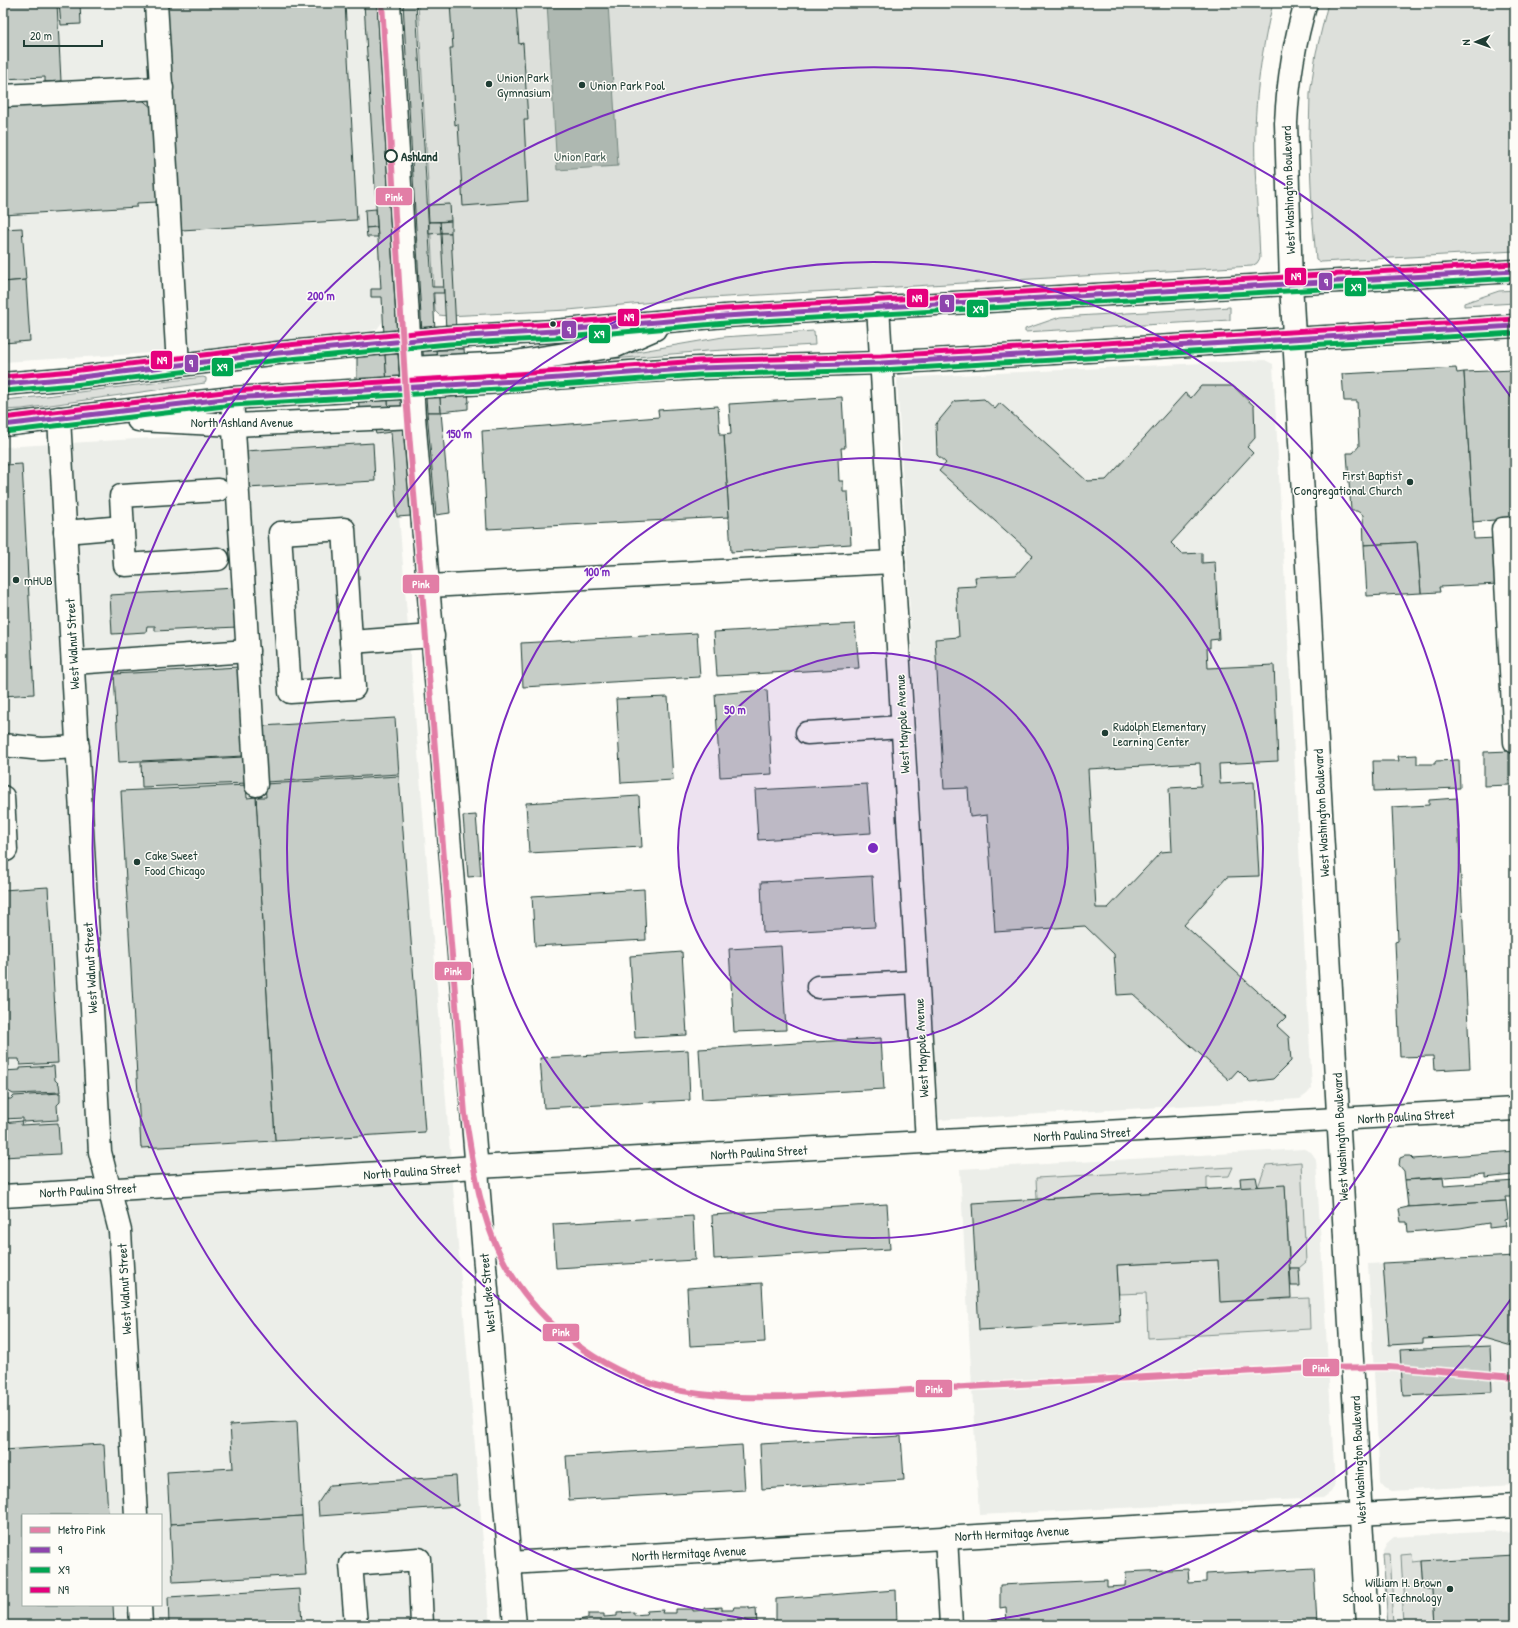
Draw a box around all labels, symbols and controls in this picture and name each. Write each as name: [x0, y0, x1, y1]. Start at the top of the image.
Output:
scale bar: [24, 22, 102, 48]
north arrow: [1456, 22, 1496, 62]
text: 20 m: [30, 27, 52, 44]
text: N: [1459, 39, 1473, 46]
place label: Union Park Gymnasium: [497, 68, 551, 101]
place label: Union Park Pool: [590, 76, 666, 94]
marker: Union Park Gymnasium: [484, 79, 494, 89]
marker: Union Park Pool: [577, 80, 587, 90]
street label: West Washington Boulevard: [1277, 126, 1299, 254]
place label: Ashland: [401, 147, 438, 165]
park label: Union Park: [554, 147, 606, 165]
marker: Ashland: [384, 149, 398, 163]
line badge: Pink: [375, 187, 413, 206]
text: Pink: [385, 190, 403, 204]
line badge: N9: [1284, 267, 1307, 286]
text: N9: [1291, 269, 1301, 283]
line badge: 9: [1318, 272, 1333, 291]
text: 9: [1324, 275, 1328, 289]
line badge: X9: [1344, 277, 1367, 297]
text: X9: [1351, 280, 1361, 294]
text: 200 m: [307, 287, 335, 304]
line badge: N9: [906, 288, 929, 308]
text: N9: [912, 291, 922, 305]
line badge: 9: [939, 294, 955, 313]
text: 9: [945, 296, 949, 310]
line badge: X9: [966, 299, 989, 318]
text: X9: [973, 302, 983, 316]
line badge: N9: [617, 308, 640, 327]
text: N9: [624, 310, 634, 324]
unlabelled marker: [548, 319, 558, 329]
line badge: 9: [561, 320, 577, 339]
text: 9: [567, 323, 571, 337]
line badge: X9: [588, 324, 611, 344]
text: X9: [594, 327, 604, 341]
line badge: N9: [150, 350, 173, 370]
text: N9: [157, 353, 167, 367]
line badge: 9: [184, 354, 199, 373]
text: 9: [189, 356, 193, 370]
line badge: X9: [211, 357, 234, 377]
text: X9: [217, 360, 227, 374]
street label: North Ashland Avenue: [191, 413, 293, 431]
text: 150 m: [446, 425, 472, 442]
place label: First Baptist Congregational Church: [1294, 466, 1403, 499]
marker: First Baptist Congregational Church: [1405, 477, 1415, 487]
text: 100 m: [584, 563, 610, 580]
place label: mHUB: [24, 571, 53, 589]
line badge: Pink: [402, 574, 440, 594]
marker: mHUB: [11, 575, 21, 585]
text: Pink: [412, 577, 430, 591]
street label: West Walnut Street: [61, 598, 83, 690]
street label: West Maypole Avenue: [890, 674, 914, 774]
text: 50 m: [724, 701, 746, 718]
place label: Rudolph Elementary Learning Center: [1113, 717, 1207, 750]
marker: Rudolph Elementary Learning Center: [1100, 728, 1110, 738]
street label: West Washington Boulevard: [1309, 748, 1333, 878]
centre of rings: [866, 841, 880, 855]
place label: Cake Sweet Food Chicago: [144, 846, 205, 879]
marker: Cake Sweet Food Chicago: [132, 857, 142, 867]
street label: West Walnut Street: [79, 922, 101, 1014]
line badge: Pink: [434, 961, 472, 981]
text: Pink: [444, 964, 462, 978]
street label: West Maypole Avenue: [909, 998, 933, 1098]
street label: West Washington Boulevard: [1328, 1072, 1352, 1202]
street label: North Paulina Street: [1357, 1104, 1456, 1128]
street label: North Paulina Street: [1033, 1122, 1132, 1146]
street label: North Paulina Street: [710, 1140, 809, 1164]
street label: North Paulina Street: [363, 1159, 462, 1183]
street label: North Paulina Street: [39, 1178, 138, 1202]
street label: West Walnut Street: [113, 1243, 135, 1335]
street label: West Lake Street: [475, 1252, 499, 1333]
line badge: Pink: [542, 1323, 580, 1342]
text: Pink: [552, 1325, 570, 1339]
line badge: Pink: [1302, 1358, 1340, 1377]
text: Pink: [1312, 1361, 1330, 1375]
line badge: Pink: [915, 1379, 953, 1398]
text: Pink: [925, 1382, 943, 1396]
street label: West Washington Boulevard: [1346, 1395, 1370, 1525]
legend: [22, 1514, 162, 1606]
text: Metro Pink: [58, 1521, 105, 1538]
street label: North Hermitage Avenue: [954, 1521, 1070, 1545]
text: 9: [58, 1541, 63, 1558]
street label: North Hermitage Avenue: [631, 1541, 747, 1565]
text: X9: [58, 1561, 70, 1578]
place label: William H. Brown School of Technology: [1343, 1573, 1442, 1606]
text: N9: [58, 1581, 69, 1598]
marker: William H. Brown School of Technology: [1445, 1584, 1455, 1594]

